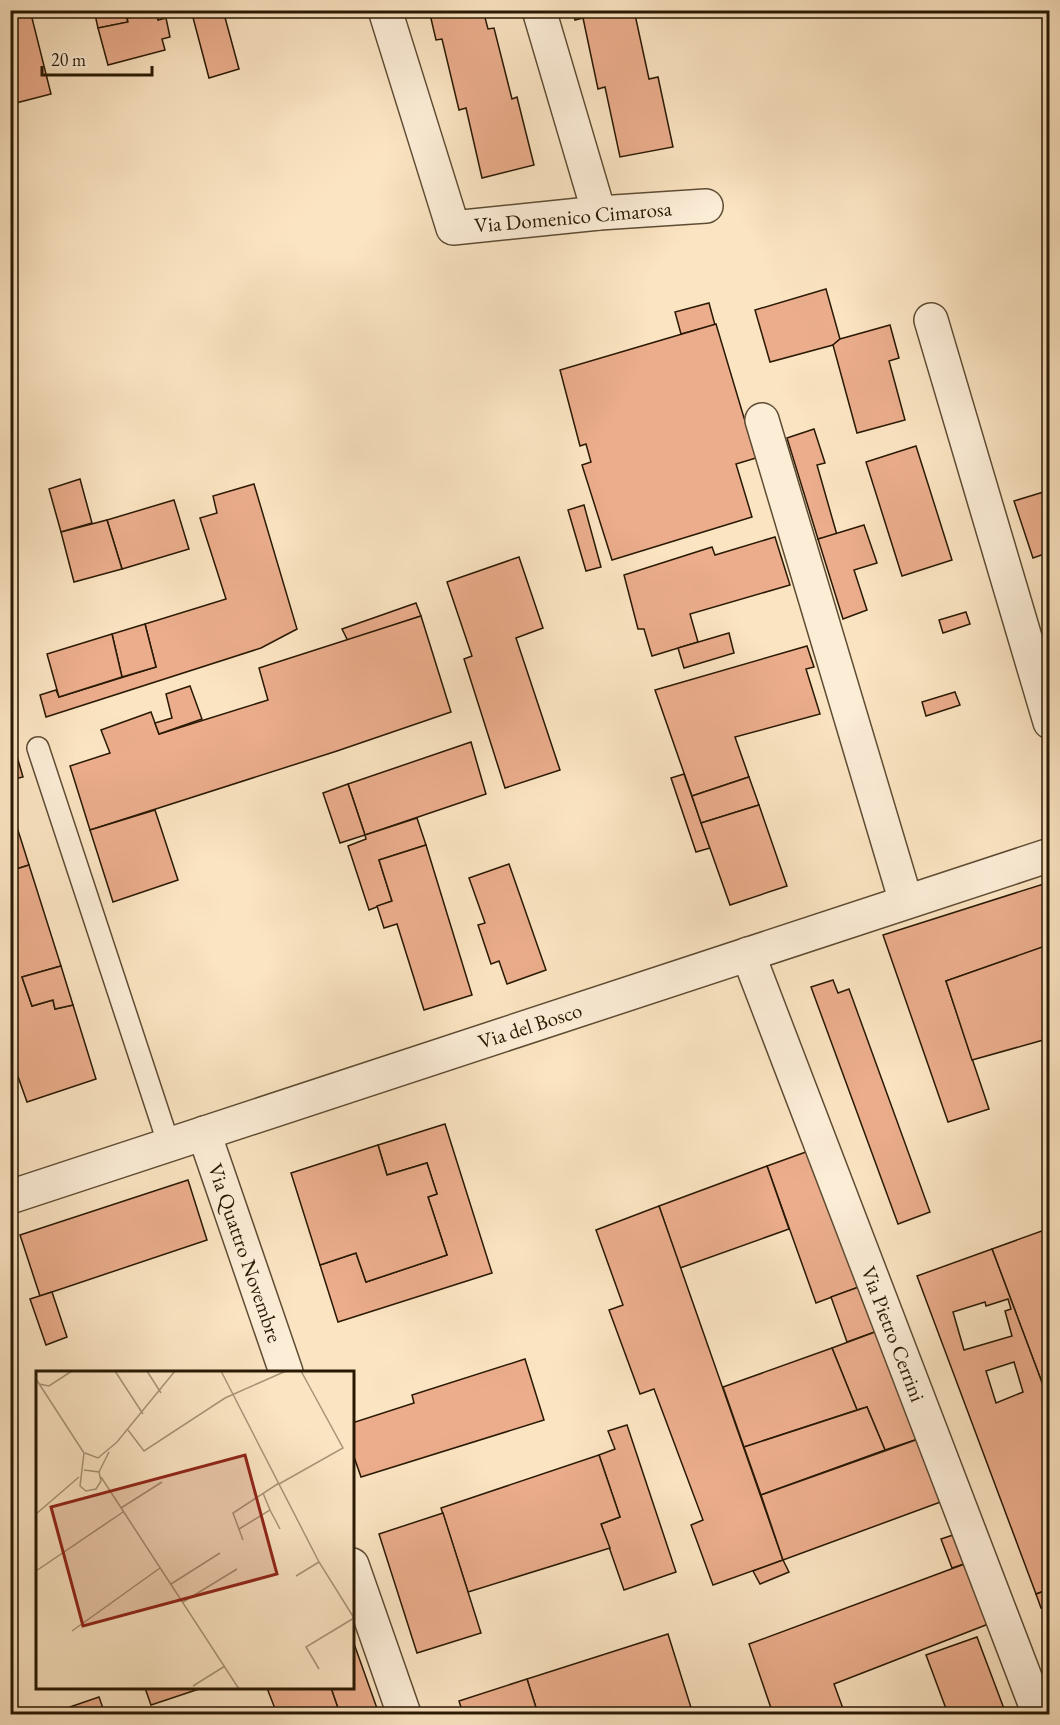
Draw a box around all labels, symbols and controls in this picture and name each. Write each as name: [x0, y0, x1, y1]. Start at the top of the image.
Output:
scale bar: [42, 39, 152, 77]
text: 20 m: [51, 48, 86, 71]
street label: Via Domenico Cimarosa: [473, 194, 674, 239]
street label: Via del Bosco: [475, 996, 585, 1055]
street label: Via Quattro Novembre: [201, 1160, 289, 1346]
street label: Via Pietro Cerrini: [855, 1262, 932, 1405]
inset map: [36, 1371, 354, 1689]

